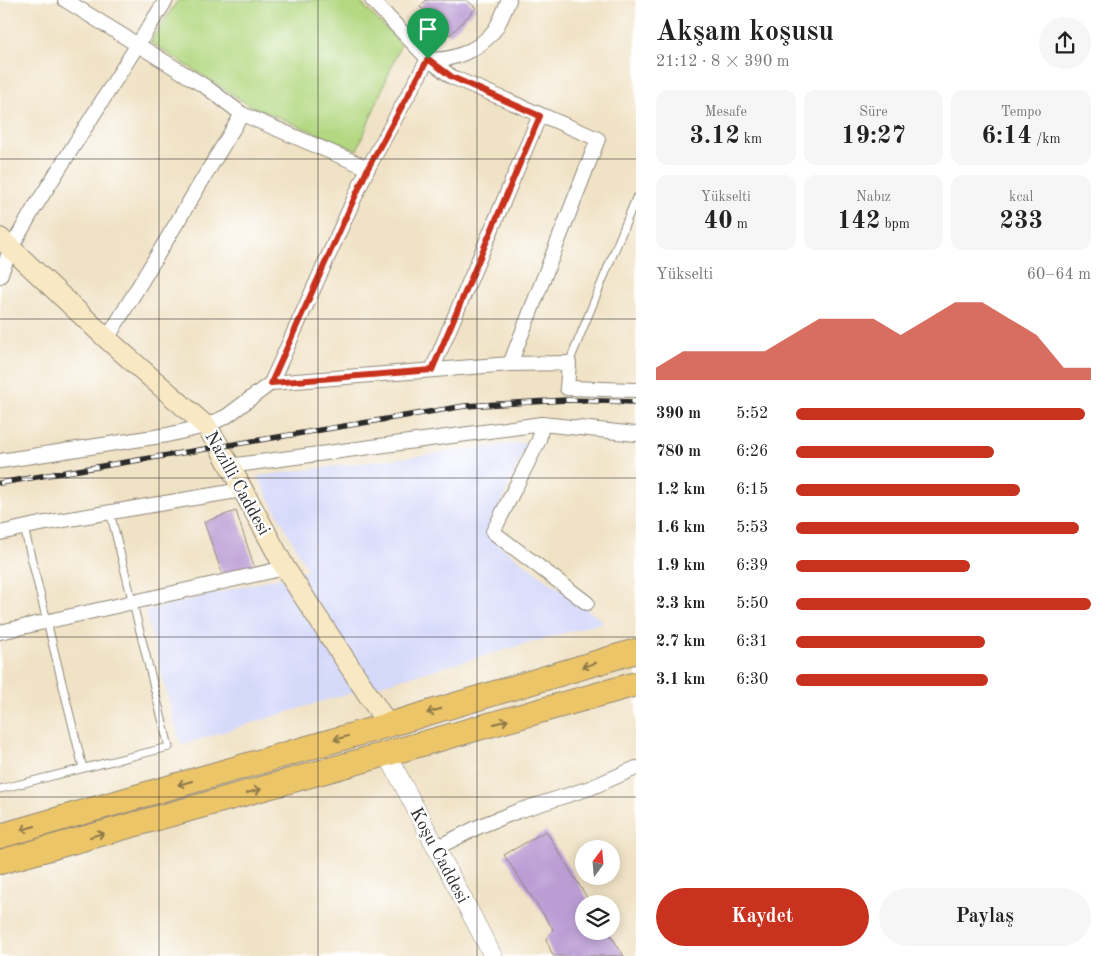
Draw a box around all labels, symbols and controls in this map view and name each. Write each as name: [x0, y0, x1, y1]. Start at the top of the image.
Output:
pin: [407, 8, 449, 59]
icon: arrive: [414, 15, 442, 43]
button: share: [1039, 17, 1091, 69]
text: Akşam koşusu: [656, 19, 834, 47]
text: 21:12 · 8 × 390 m: [656, 54, 789, 70]
text: Mesafe: [705, 105, 747, 119]
text: Süre: [859, 105, 888, 119]
text: Tempo: [1001, 105, 1042, 119]
text: 3.12: [689, 124, 740, 149]
text: 19:27: [841, 124, 906, 149]
text: 6:14: [982, 124, 1032, 149]
text: km: [740, 132, 762, 146]
text: /km: [1032, 132, 1061, 146]
text: Yükselti: [701, 190, 751, 204]
text: Nabız: [856, 190, 891, 204]
text: kcal: [1009, 190, 1033, 204]
text: 40: [704, 209, 733, 234]
text: 142: [837, 209, 881, 234]
text: 233: [999, 209, 1043, 234]
text: m: [733, 217, 748, 231]
text: bpm: [881, 217, 910, 231]
text: Yükselti: [656, 267, 713, 283]
text: 60–64 m: [1027, 267, 1091, 283]
text: 390 m: [656, 406, 701, 422]
text: 5:52: [736, 406, 768, 422]
street label: Nazilli Caddesi: [201, 428, 273, 539]
text: 780 m: [656, 444, 701, 460]
text: 6:26: [736, 444, 768, 460]
text: 1.2 km: [656, 482, 705, 498]
text: 6:15: [736, 482, 768, 498]
text: 1.6 km: [656, 520, 705, 536]
text: 5:53: [736, 520, 768, 536]
text: 1.9 km: [656, 558, 705, 574]
text: 6:39: [736, 558, 768, 574]
text: 2.3 km: [656, 596, 705, 612]
text: 5:50: [736, 596, 768, 612]
text: 2.7 km: [656, 634, 705, 650]
text: 6:31: [736, 634, 768, 650]
one-way arrow: [582, 660, 598, 670]
text: 3.1 km: [656, 672, 705, 688]
text: 6:30: [736, 672, 768, 688]
one-way arrow: [426, 707, 442, 717]
one-way arrow: [493, 717, 509, 726]
one-way arrow: [333, 734, 349, 744]
one-way arrow: [177, 779, 193, 789]
one-way arrow: [246, 786, 262, 795]
street label: Koşu Caddesi: [406, 805, 472, 906]
one-way arrow: [21, 823, 37, 833]
one-way arrow: [89, 830, 105, 839]
north arrow: [575, 840, 620, 885]
map controls: [575, 840, 620, 940]
button: Kaydet: [656, 888, 869, 946]
button: Paylaş: [879, 888, 1091, 946]
button: layers: [575, 895, 620, 940]

